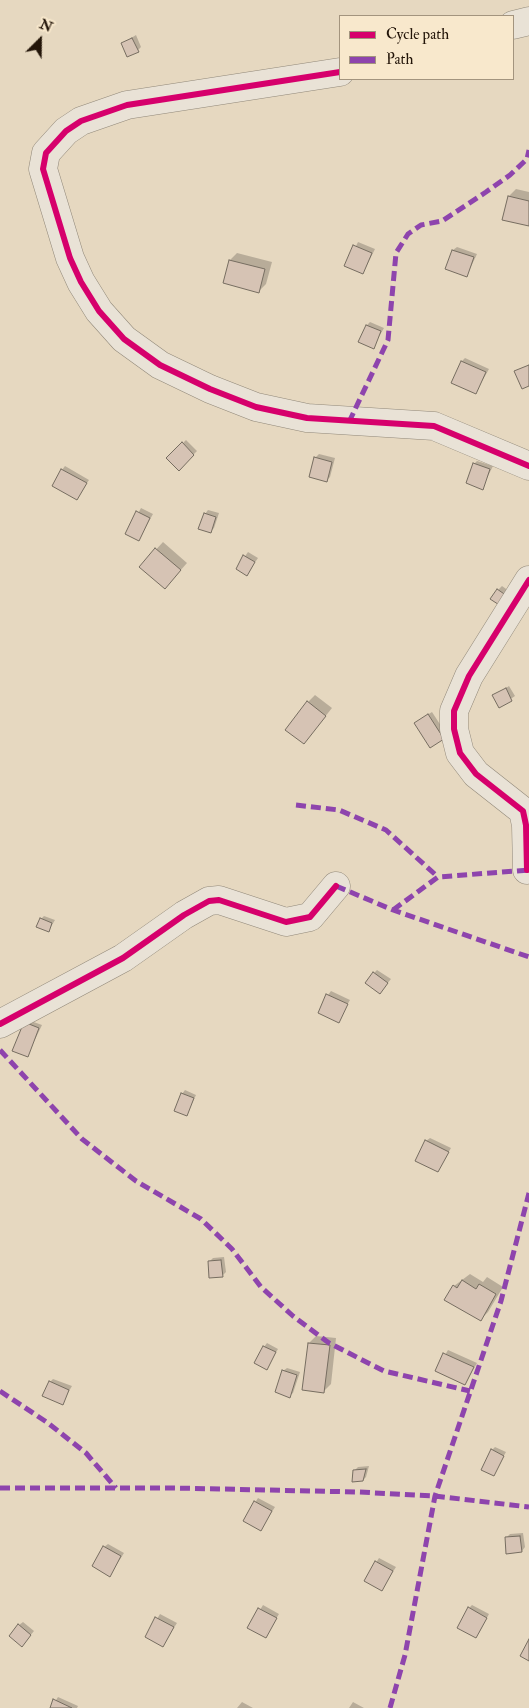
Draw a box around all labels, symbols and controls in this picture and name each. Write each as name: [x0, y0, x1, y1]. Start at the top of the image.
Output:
north arrow: [15, 15, 65, 65]
text: N: [37, 15, 55, 36]
legend: [339, 15, 514, 80]
text: Cycle path: [386, 25, 449, 44]
text: Path: [386, 50, 413, 69]

